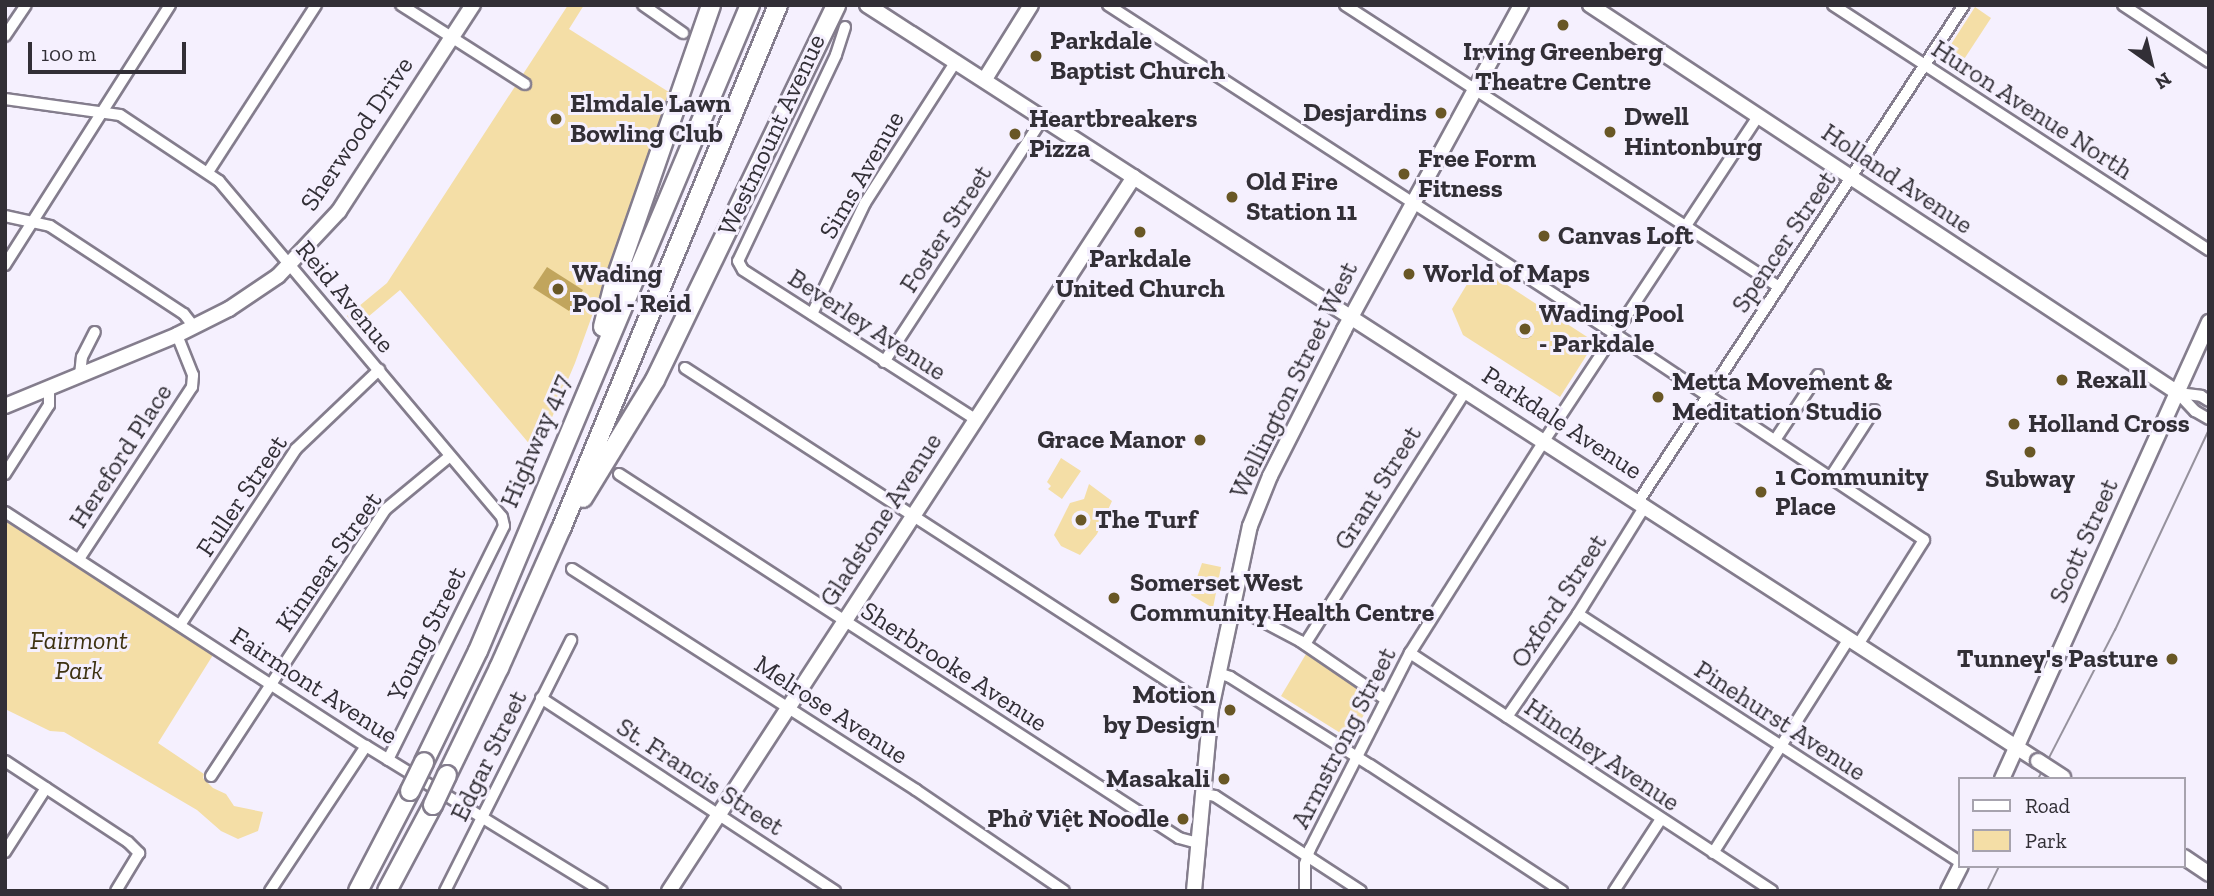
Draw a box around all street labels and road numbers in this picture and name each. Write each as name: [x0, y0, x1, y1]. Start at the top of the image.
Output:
street label: Westmount Avenue: [711, 29, 833, 241]
street label: Huron Avenue North: [1925, 33, 2139, 187]
street label: Sherwood Drive: [294, 51, 420, 217]
street label: Sims Avenue: [813, 105, 911, 245]
street label: Holland Avenue: [1815, 117, 1979, 241]
street label: Foster Street: [893, 159, 999, 299]
street label: Spencer Street: [1725, 165, 1843, 319]
street label: Reid Avenue: [289, 234, 401, 360]
street label: Wellington Street West: [1223, 256, 1365, 504]
street label: Beverley Avenue: [782, 262, 952, 388]
street label: Parkdale Avenue: [1476, 359, 1648, 487]
street label: Highway 417: [494, 369, 578, 513]
street label: Hereford Place: [63, 378, 179, 534]
street label: Grant Street: [1328, 420, 1428, 556]
street label: Gladstone Avenue: [813, 427, 949, 613]
street label: Fuller Street: [190, 429, 294, 563]
street label: Scott Street: [2043, 474, 2125, 608]
street label: Kinnear Street: [269, 486, 389, 638]
street label: Oxford Street: [1504, 528, 1614, 674]
street label: Young Street: [381, 562, 473, 706]
street label: Sherbrooke Avenue: [855, 595, 1053, 739]
street label: Fairmont Avenue: [224, 620, 404, 752]
street label: Armstrong Street: [1285, 642, 1403, 834]
street label: Melrose Avenue: [748, 649, 914, 771]
street label: Pinehurst Avenue: [1688, 654, 1872, 788]
street label: Edgar Street: [444, 685, 534, 827]
street label: Hinchey Avenue: [1518, 691, 1686, 819]
street label: St. Francis Street: [611, 711, 789, 843]

